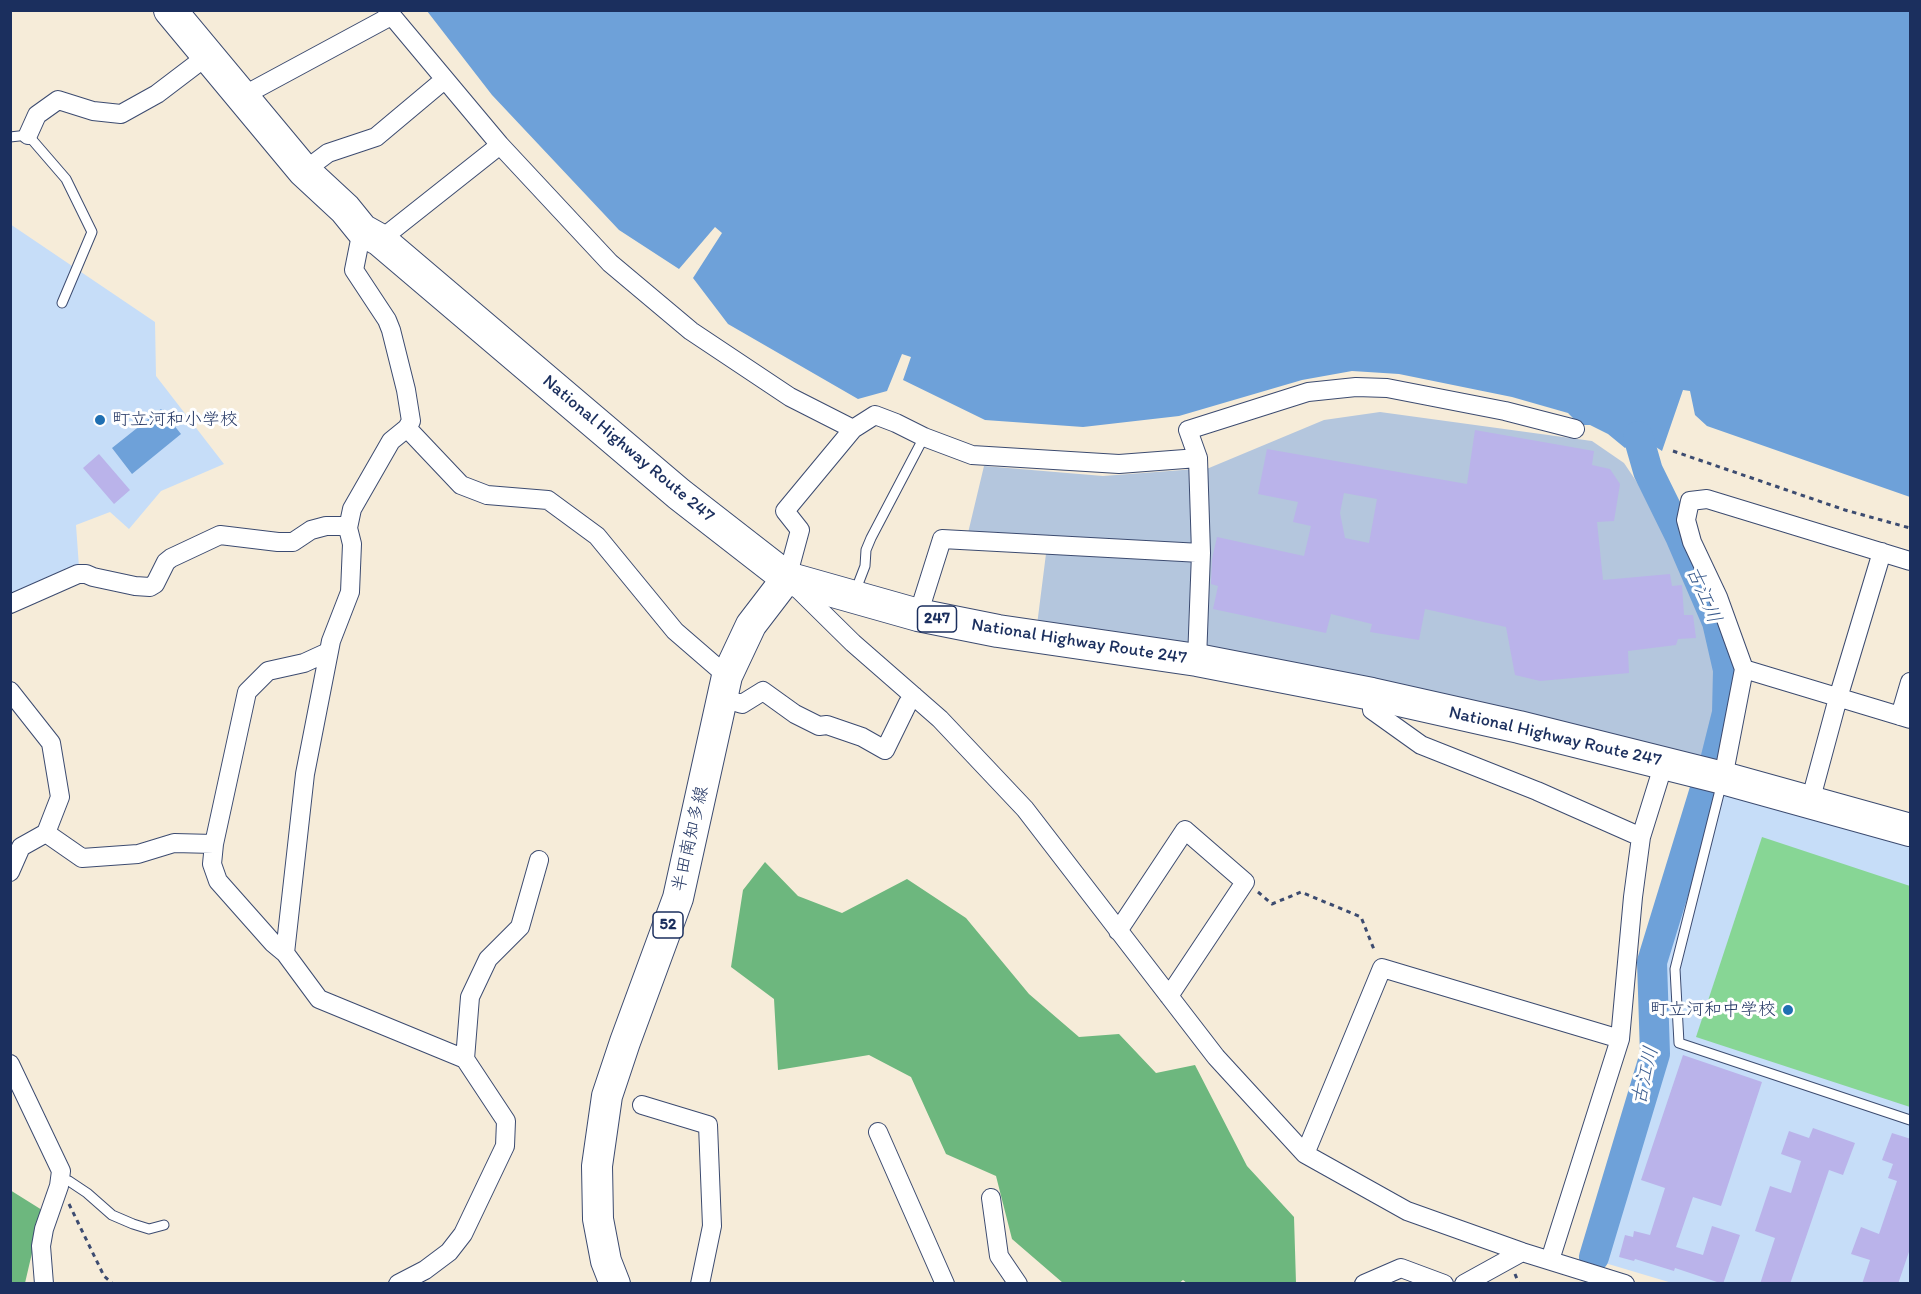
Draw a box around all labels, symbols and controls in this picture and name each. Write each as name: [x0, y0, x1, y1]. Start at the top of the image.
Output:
street label: National Highway Route 247: [538, 371, 718, 527]
place label: 町立河和小学校: [112, 409, 238, 431]
marker: 町立河和小学校: [93, 413, 107, 427]
water label: 古江川: [1680, 563, 1726, 627]
road number: 247: [918, 606, 956, 632]
street label: National Highway Route 247: [970, 614, 1188, 670]
street label: National Highway Route 247: [1447, 702, 1663, 772]
street label: 半田南知多線: [668, 784, 714, 894]
road number: 52: [653, 912, 683, 938]
place label: 町立河和中学校: [1650, 999, 1776, 1021]
marker: 町立河和中学校: [1781, 1003, 1795, 1017]
water label: 古江川: [1628, 1044, 1664, 1108]

